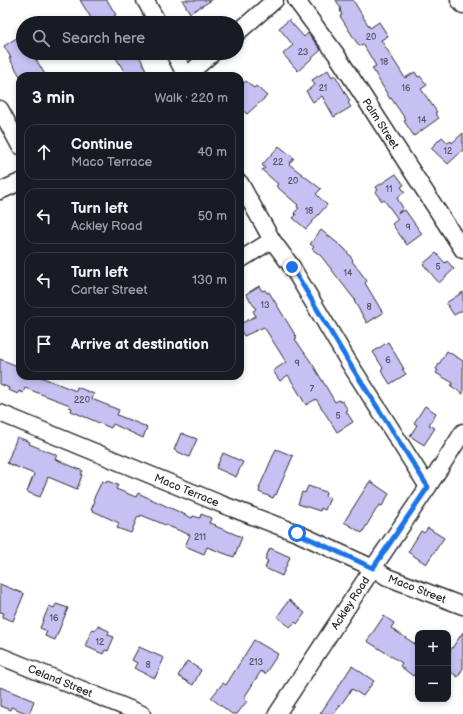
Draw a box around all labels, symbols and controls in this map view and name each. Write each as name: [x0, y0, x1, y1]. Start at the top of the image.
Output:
search box: [16, 16, 244, 60]
icon: search: [30, 27, 52, 49]
text: Search here: [62, 29, 145, 48]
house number: 20: [366, 32, 376, 43]
house number: 23: [298, 47, 309, 58]
house number: 18: [380, 57, 388, 68]
house number: 21: [319, 83, 327, 94]
house number: 16: [402, 83, 411, 94]
text: 3 min: [32, 88, 75, 108]
text: Walk · 220 m: [155, 90, 228, 106]
street label: Palm Street: [360, 96, 402, 152]
house number: 14: [418, 115, 427, 126]
text: Continue: [71, 135, 133, 154]
icon: ahead: [33, 141, 55, 163]
text: 40 m: [197, 144, 227, 160]
house number: 12: [444, 146, 453, 157]
text: Maco Terrace: [71, 154, 152, 170]
house number: 22: [273, 157, 284, 168]
house number: 20: [288, 176, 298, 187]
house number: 11: [386, 184, 392, 195]
text: Turn left: [71, 199, 128, 218]
icon: left: [33, 205, 55, 227]
house number: 18: [305, 206, 313, 217]
text: 50 m: [198, 208, 227, 224]
text: Ackley Road: [71, 218, 142, 234]
house number: 9: [405, 222, 411, 233]
route end: [283, 258, 301, 276]
house number: 5: [435, 262, 441, 273]
text: Turn left: [71, 263, 128, 282]
house number: 14: [344, 268, 353, 279]
icon: left: [33, 269, 55, 291]
text: 130 m: [192, 272, 227, 288]
text: Carter Street: [71, 282, 147, 298]
house number: 13: [260, 300, 270, 311]
house number: 8: [366, 302, 372, 313]
icon: arrive: [33, 333, 55, 355]
text: Arrive at destination: [71, 335, 209, 354]
house number: 6: [385, 355, 391, 366]
house number: 9: [294, 358, 300, 369]
house number: 7: [310, 384, 315, 395]
house number: 220: [74, 395, 90, 406]
house number: 5: [335, 411, 341, 422]
street label: Maco Terrace: [152, 471, 222, 509]
route start: [288, 524, 306, 542]
house number: 211: [194, 532, 206, 543]
street label: Maco Street: [386, 572, 449, 606]
street label: Ackley Road: [328, 574, 372, 632]
house number: 16: [50, 613, 59, 624]
map controls: [415, 630, 451, 702]
button: +: [415, 630, 451, 666]
house number: 12: [96, 637, 105, 648]
house number: 213: [249, 657, 264, 668]
house number: 8: [145, 660, 151, 671]
street label: Celand Street: [26, 662, 95, 700]
button: −: [415, 666, 451, 702]

